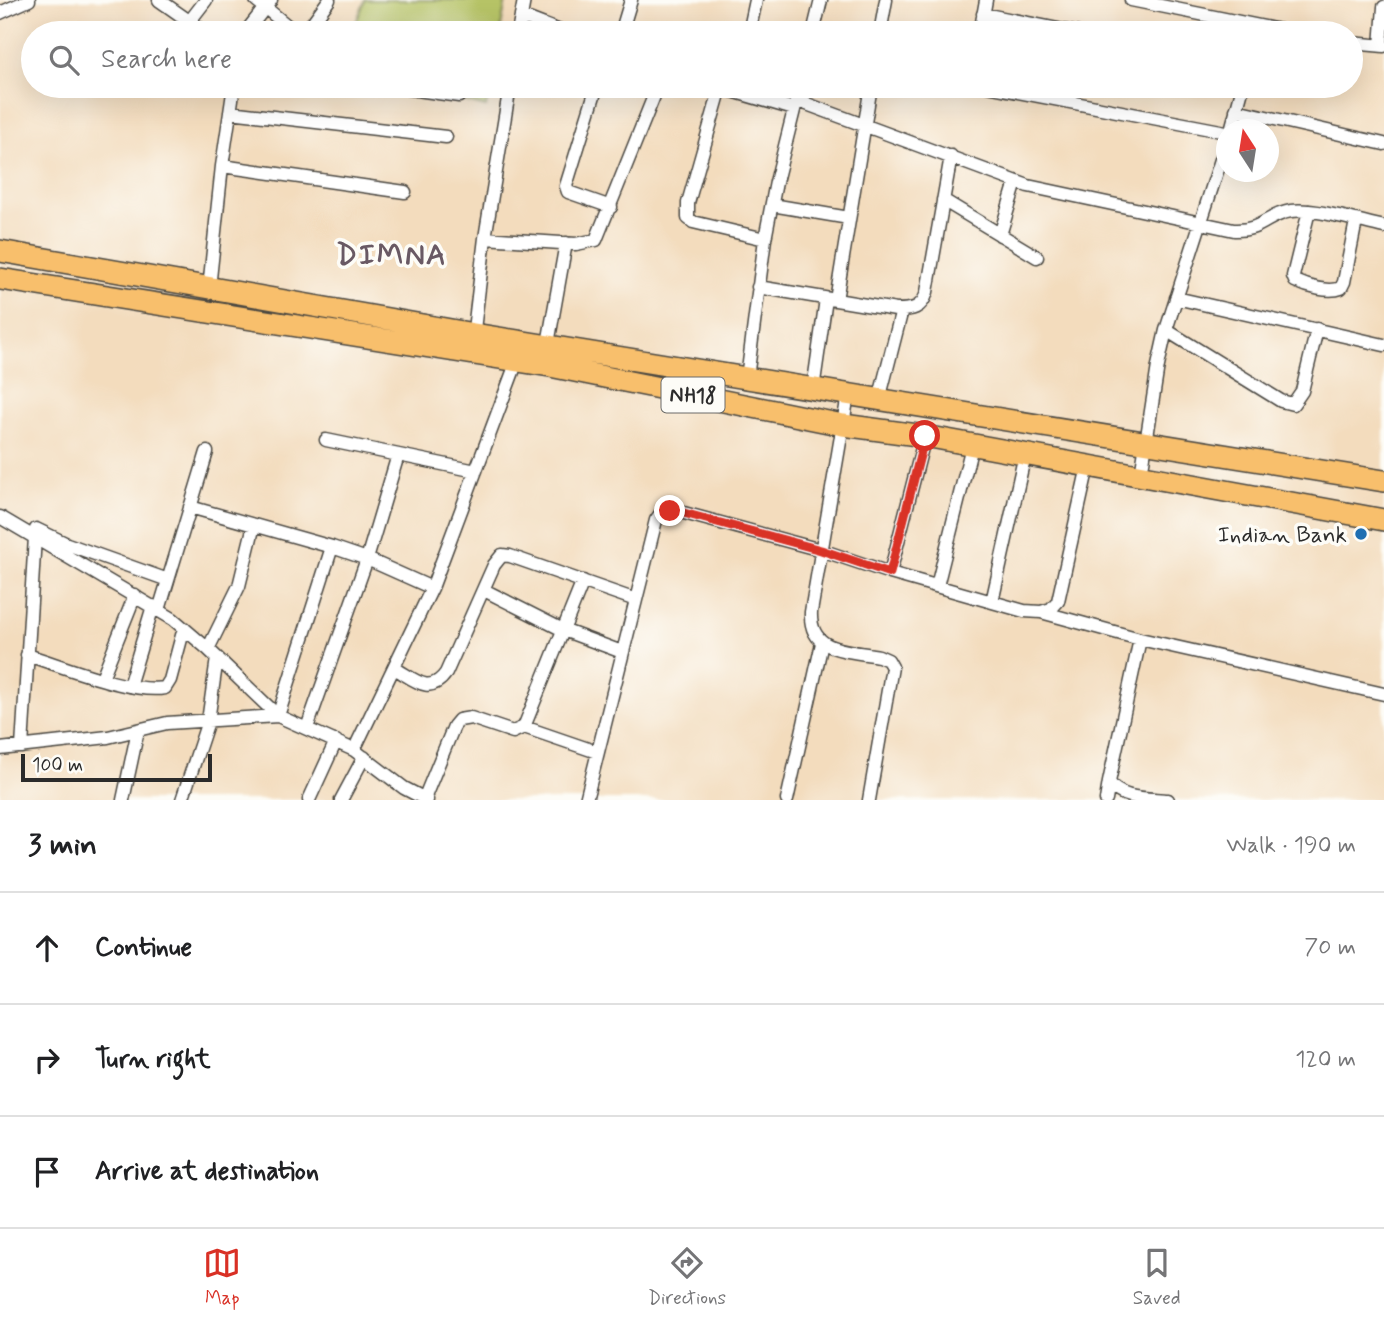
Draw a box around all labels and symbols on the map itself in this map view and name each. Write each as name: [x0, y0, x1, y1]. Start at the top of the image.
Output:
north arrow: [1216, 119, 1279, 182]
district label: DIMNA: [336, 236, 448, 275]
road number: NH18: [662, 378, 724, 412]
route start: [909, 420, 940, 451]
route end: [654, 495, 685, 526]
place label: Indian Bank: [1218, 521, 1347, 551]
marker: Indian Bank: [1353, 526, 1369, 542]
scale bar: [21, 751, 212, 783]

